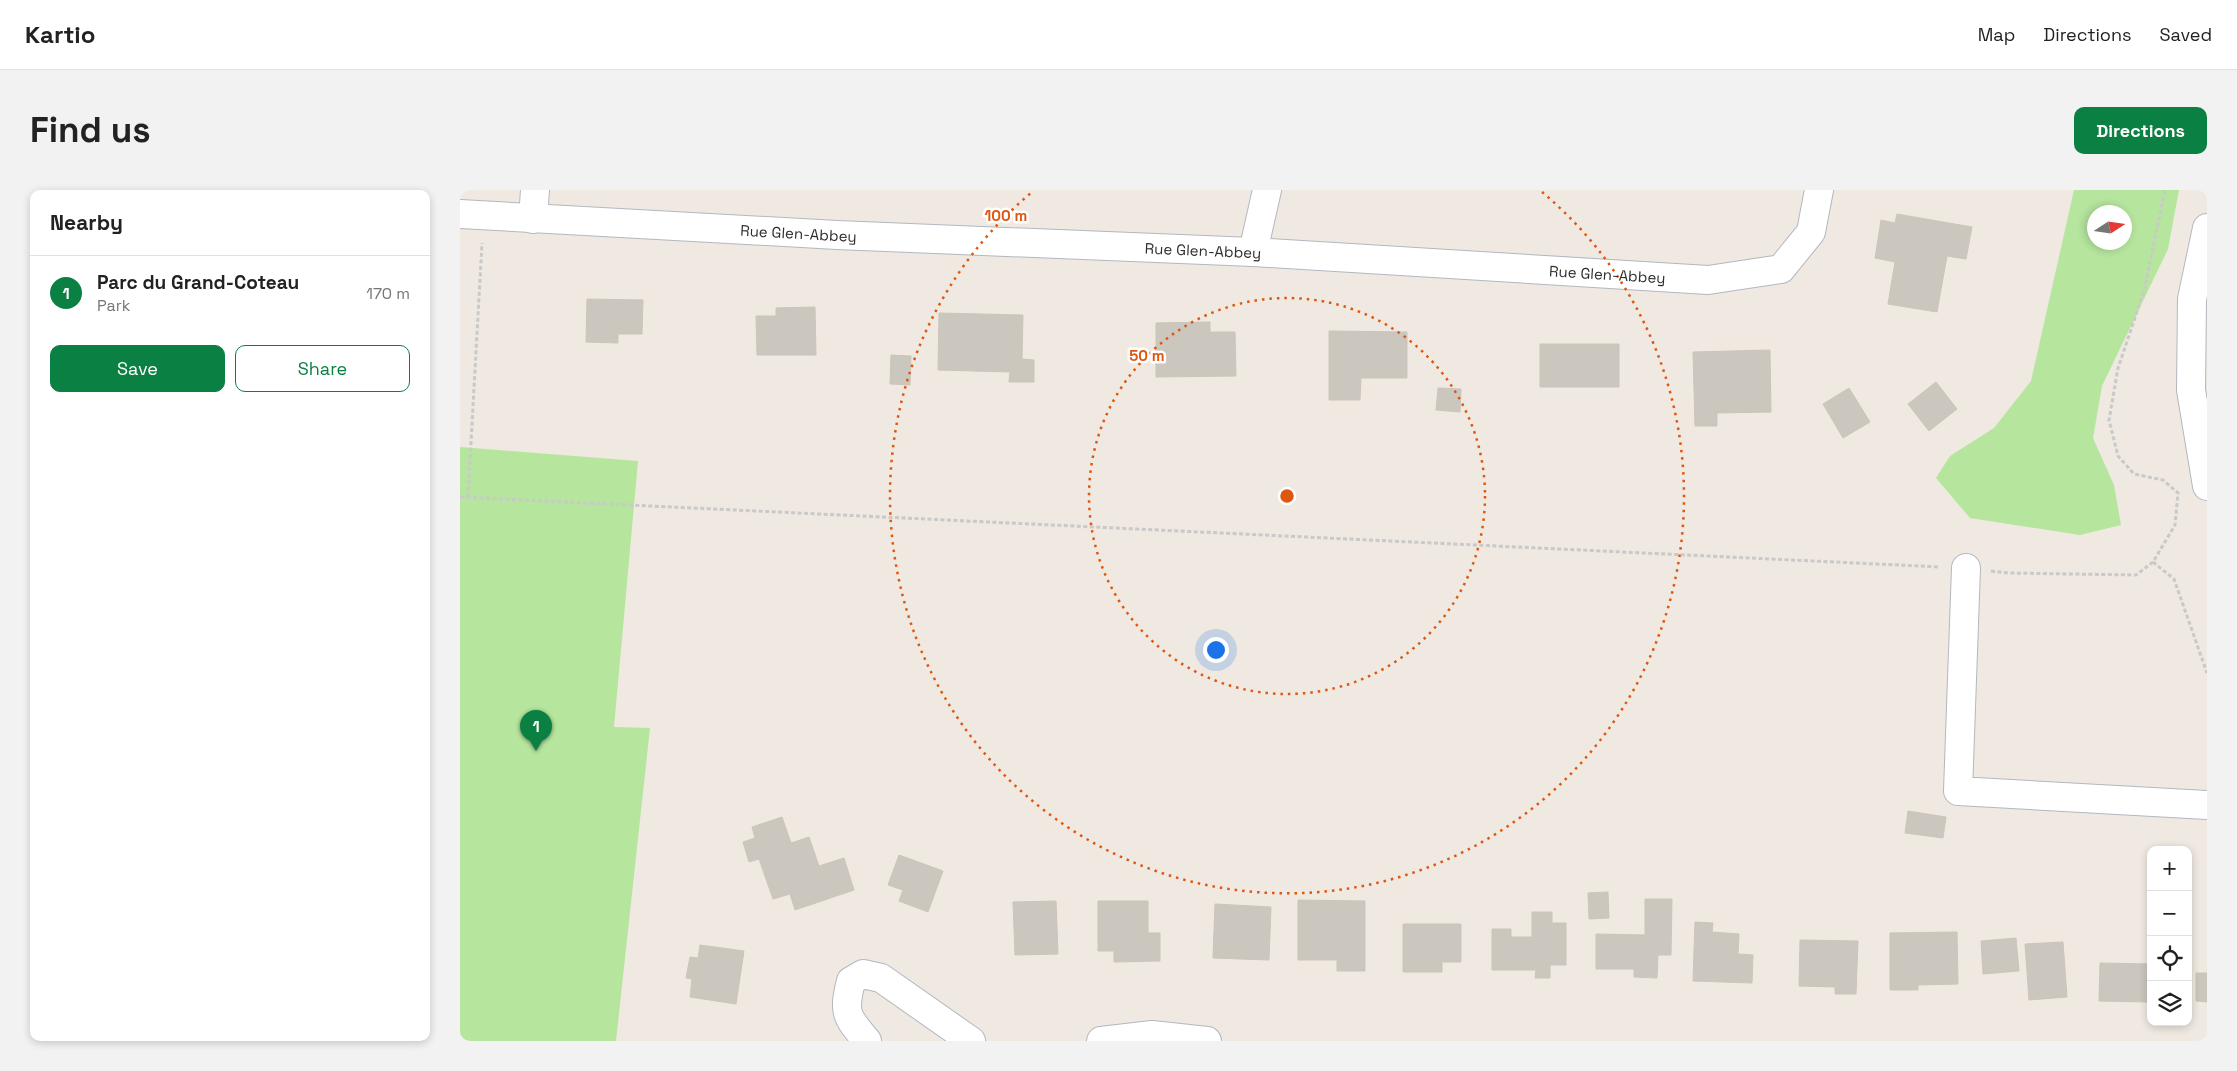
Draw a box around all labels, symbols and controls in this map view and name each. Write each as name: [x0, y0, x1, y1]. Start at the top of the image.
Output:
text: Kartio: [25, 19, 95, 50]
text: Map: [1978, 23, 2015, 46]
text: Directions: [2043, 23, 2132, 46]
text: Saved: [2160, 23, 2212, 46]
button: Directions: [2074, 107, 2207, 154]
text: Find us: [30, 108, 151, 152]
north arrow: [2087, 205, 2132, 250]
text: 100 m: [985, 206, 1027, 225]
text: Nearby: [50, 209, 123, 236]
street label: Rue Glen-Abbey: [740, 220, 857, 245]
street label: Rue Glen-Abbey: [1144, 238, 1262, 262]
street label: Rue Glen-Abbey: [1549, 261, 1666, 287]
text: Parc du Grand-Coteau: [97, 270, 299, 295]
text: 1: [62, 283, 70, 304]
text: 170 m: [366, 283, 410, 304]
text: Park: [97, 295, 130, 316]
button: Save: [50, 345, 225, 392]
button: Share: [235, 345, 410, 392]
text: 50 m: [1129, 346, 1165, 365]
centre of rings: [1278, 487, 1296, 505]
your location: [1203, 637, 1229, 663]
pin: 1: [520, 710, 552, 751]
map controls: [2147, 846, 2192, 1026]
button: +: [2147, 846, 2192, 891]
button: −: [2147, 891, 2192, 936]
button: locate: [2147, 936, 2192, 981]
button: layers: [2147, 981, 2192, 1026]

